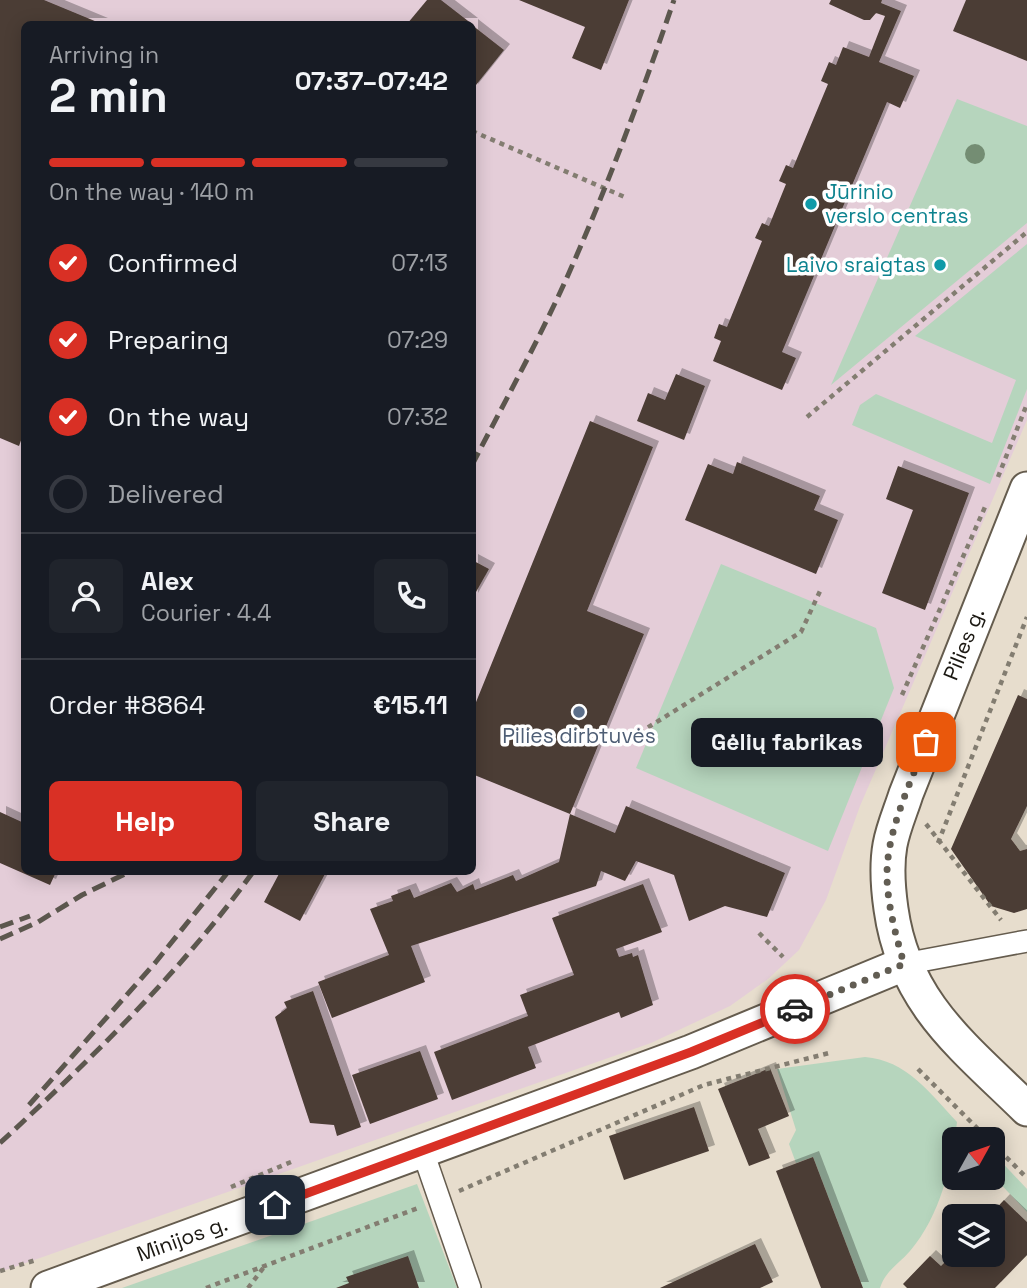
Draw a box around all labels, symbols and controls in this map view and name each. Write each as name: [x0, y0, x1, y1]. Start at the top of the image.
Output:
text: Arriving in: [49, 40, 159, 70]
text: 07:37–07:42: [295, 64, 448, 98]
text: 2 min: [49, 67, 168, 125]
text: On the way · 140 m: [49, 177, 254, 207]
place label: Jūrinio verslo centras: [825, 178, 968, 229]
marker: Jūrinio verslo centras: [803, 196, 819, 212]
icon: check: [49, 244, 87, 282]
text: Confirmed: [108, 246, 238, 280]
text: 07:13: [391, 248, 448, 278]
place label: Laivo sraigtas: [786, 251, 926, 278]
marker: Laivo sraigtas: [932, 257, 948, 273]
icon: check: [49, 321, 87, 359]
text: Preparing: [108, 323, 229, 357]
text: 07:29: [387, 325, 448, 355]
icon: check: [49, 398, 87, 436]
text: On the way: [108, 400, 249, 434]
text: 07:32: [387, 402, 448, 432]
text: Delivered: [108, 477, 224, 511]
button: person: [49, 559, 123, 633]
button: phone: [374, 559, 448, 633]
text: Alex: [141, 564, 194, 598]
text: Courier · 4.4: [141, 598, 271, 628]
street label: Pilies g.: [937, 604, 990, 684]
text: Order #8864: [49, 688, 205, 722]
text: €15.11: [373, 688, 448, 722]
marker: Pilies dirbtuvės: [571, 704, 587, 720]
pin: [896, 712, 956, 772]
callout: Gėlių fabrikas: [692, 718, 884, 766]
place label: Pilies dirbtuvės: [502, 722, 656, 749]
icon: bag: [907, 723, 945, 761]
text: Gėlių fabrikas: [711, 727, 863, 757]
button: Help: [49, 781, 242, 861]
button: Share: [256, 781, 448, 861]
courier: [760, 974, 830, 1044]
icon: car: [776, 990, 814, 1028]
north arrow: [942, 1127, 1004, 1190]
map controls: [942, 1127, 1005, 1267]
pin: [245, 1175, 305, 1235]
icon: home: [256, 1186, 294, 1224]
button: layers: [942, 1204, 1005, 1267]
street label: Minijos g.: [133, 1210, 231, 1267]

